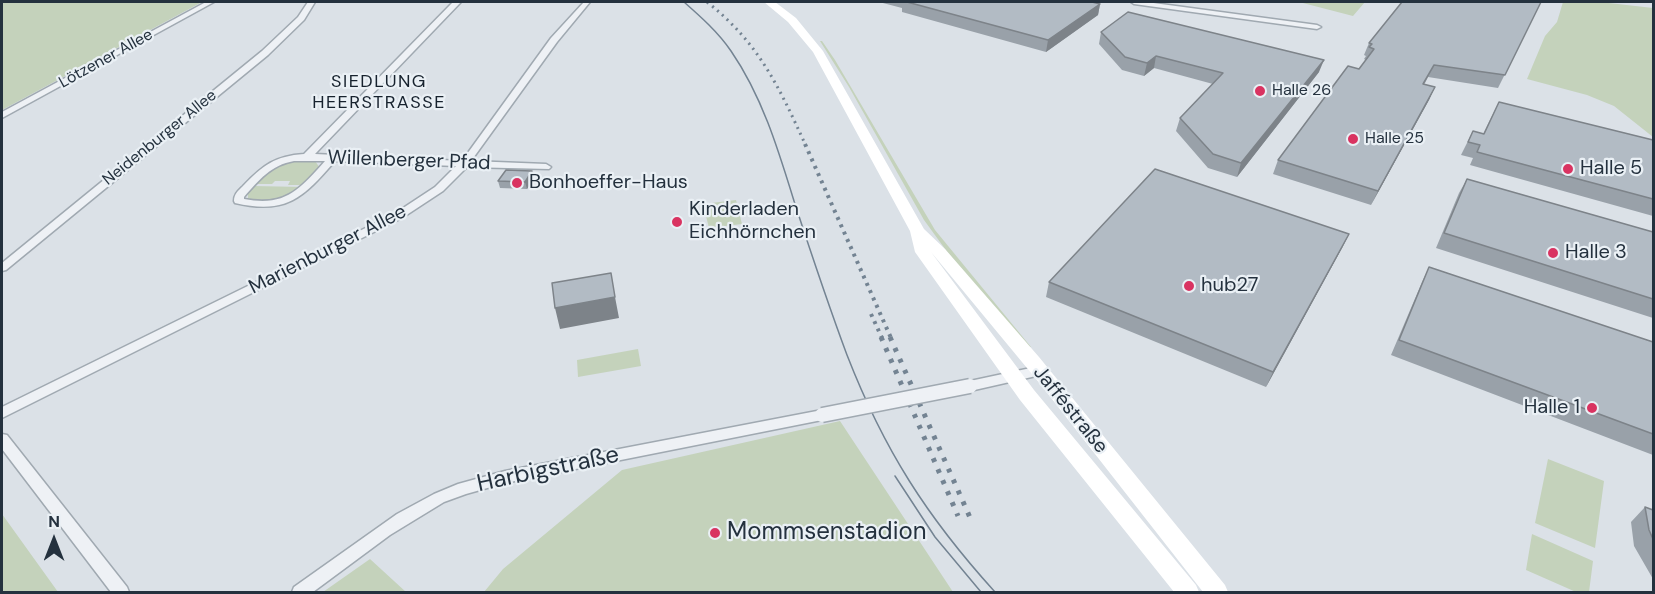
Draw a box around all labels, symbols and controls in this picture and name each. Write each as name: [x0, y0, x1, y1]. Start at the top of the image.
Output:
street label: Lötzener Allee: [56, 25, 156, 93]
district label: SIEDLUNG HEERSTRASSE: [312, 71, 446, 113]
place label: Halle 26: [1272, 81, 1331, 101]
marker: Halle 26: [1253, 84, 1267, 98]
street label: Neidenburger Allee: [99, 86, 221, 190]
place label: Halle 25: [1365, 129, 1424, 149]
marker: Halle 25: [1346, 132, 1360, 146]
street label: Willenberger Pfad: [327, 146, 491, 176]
place label: Halle 5: [1580, 157, 1642, 181]
marker: Halle 5: [1561, 162, 1575, 176]
place label: Bonhoeffer-Haus: [529, 171, 688, 195]
marker: Bonhoeffer-Haus: [510, 176, 524, 190]
place label: Kinderladen Eichhörnchen: [689, 198, 816, 245]
street label: Marienburger Allee: [245, 200, 411, 300]
marker: Kinderladen Eichhörnchen: [670, 215, 684, 229]
place label: Halle 3: [1565, 241, 1627, 265]
marker: Halle 3: [1546, 246, 1560, 260]
place label: hub27: [1201, 274, 1258, 298]
marker: hub27: [1182, 279, 1196, 293]
street label: Jafféstraße: [1027, 361, 1113, 459]
place label: Halle 1: [1524, 396, 1580, 420]
marker: Halle 1: [1585, 401, 1599, 415]
street label: Harbigstraße: [474, 441, 622, 499]
north arrow: [24, 510, 84, 570]
text: N: [48, 511, 60, 532]
place label: Mommsenstadion: [727, 519, 926, 547]
marker: Mommsenstadion: [708, 526, 722, 540]

